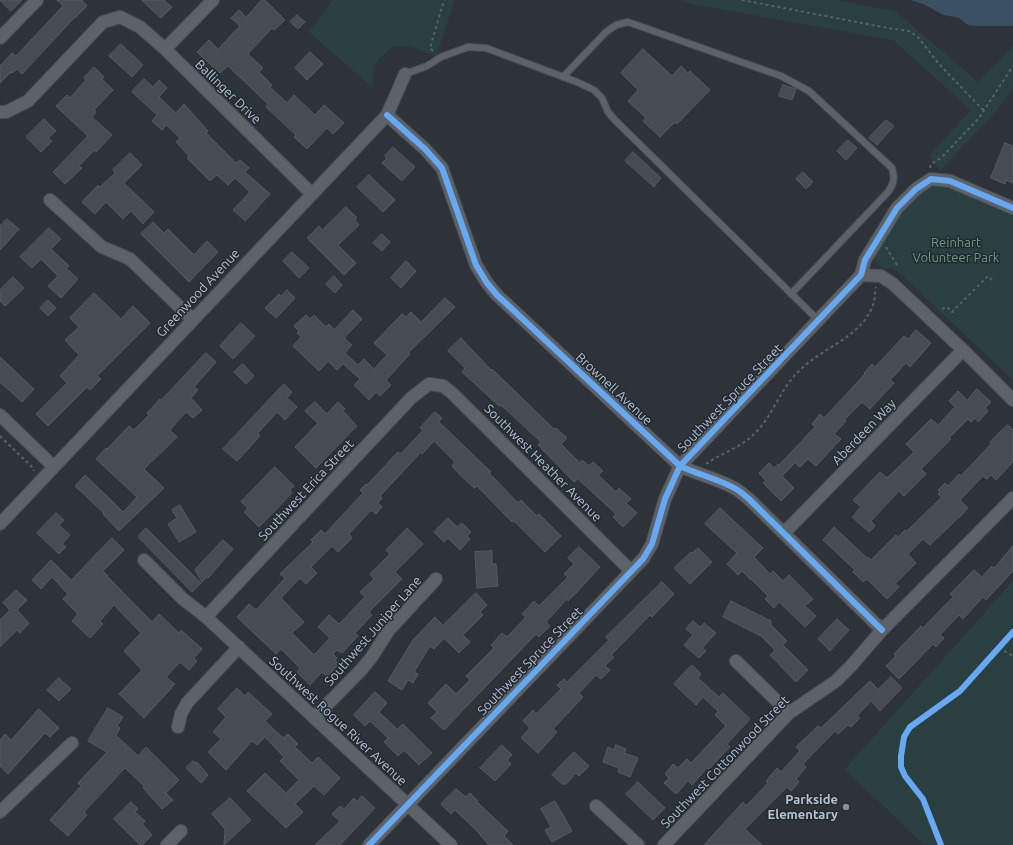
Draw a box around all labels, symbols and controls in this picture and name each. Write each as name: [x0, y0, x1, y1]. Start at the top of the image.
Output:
street label: Ballinger Drive: [192, 57, 264, 127]
park label: Reinhart Volunteer Park: [913, 235, 999, 266]
street label: Greenwood Avenue: [153, 246, 243, 340]
street label: Southwest Spruce Street: [674, 341, 786, 455]
street label: Brownell Avenue: [572, 350, 656, 428]
street label: Aberdeen Way: [829, 396, 899, 468]
street label: Southwest Heather Avenue: [481, 401, 605, 525]
street label: Southwest Erica Street: [255, 436, 357, 544]
street label: Southwest Juniper Lane: [321, 573, 425, 689]
street label: Southwest Spruce Street: [474, 604, 586, 718]
street label: Southwest Rogue River Avenue: [266, 653, 410, 789]
street label: Southwest Cottonwood Street: [657, 692, 793, 832]
place label: Parkside Elementary: [767, 792, 838, 823]
marker: Parkside Elementary: [841, 802, 851, 812]

